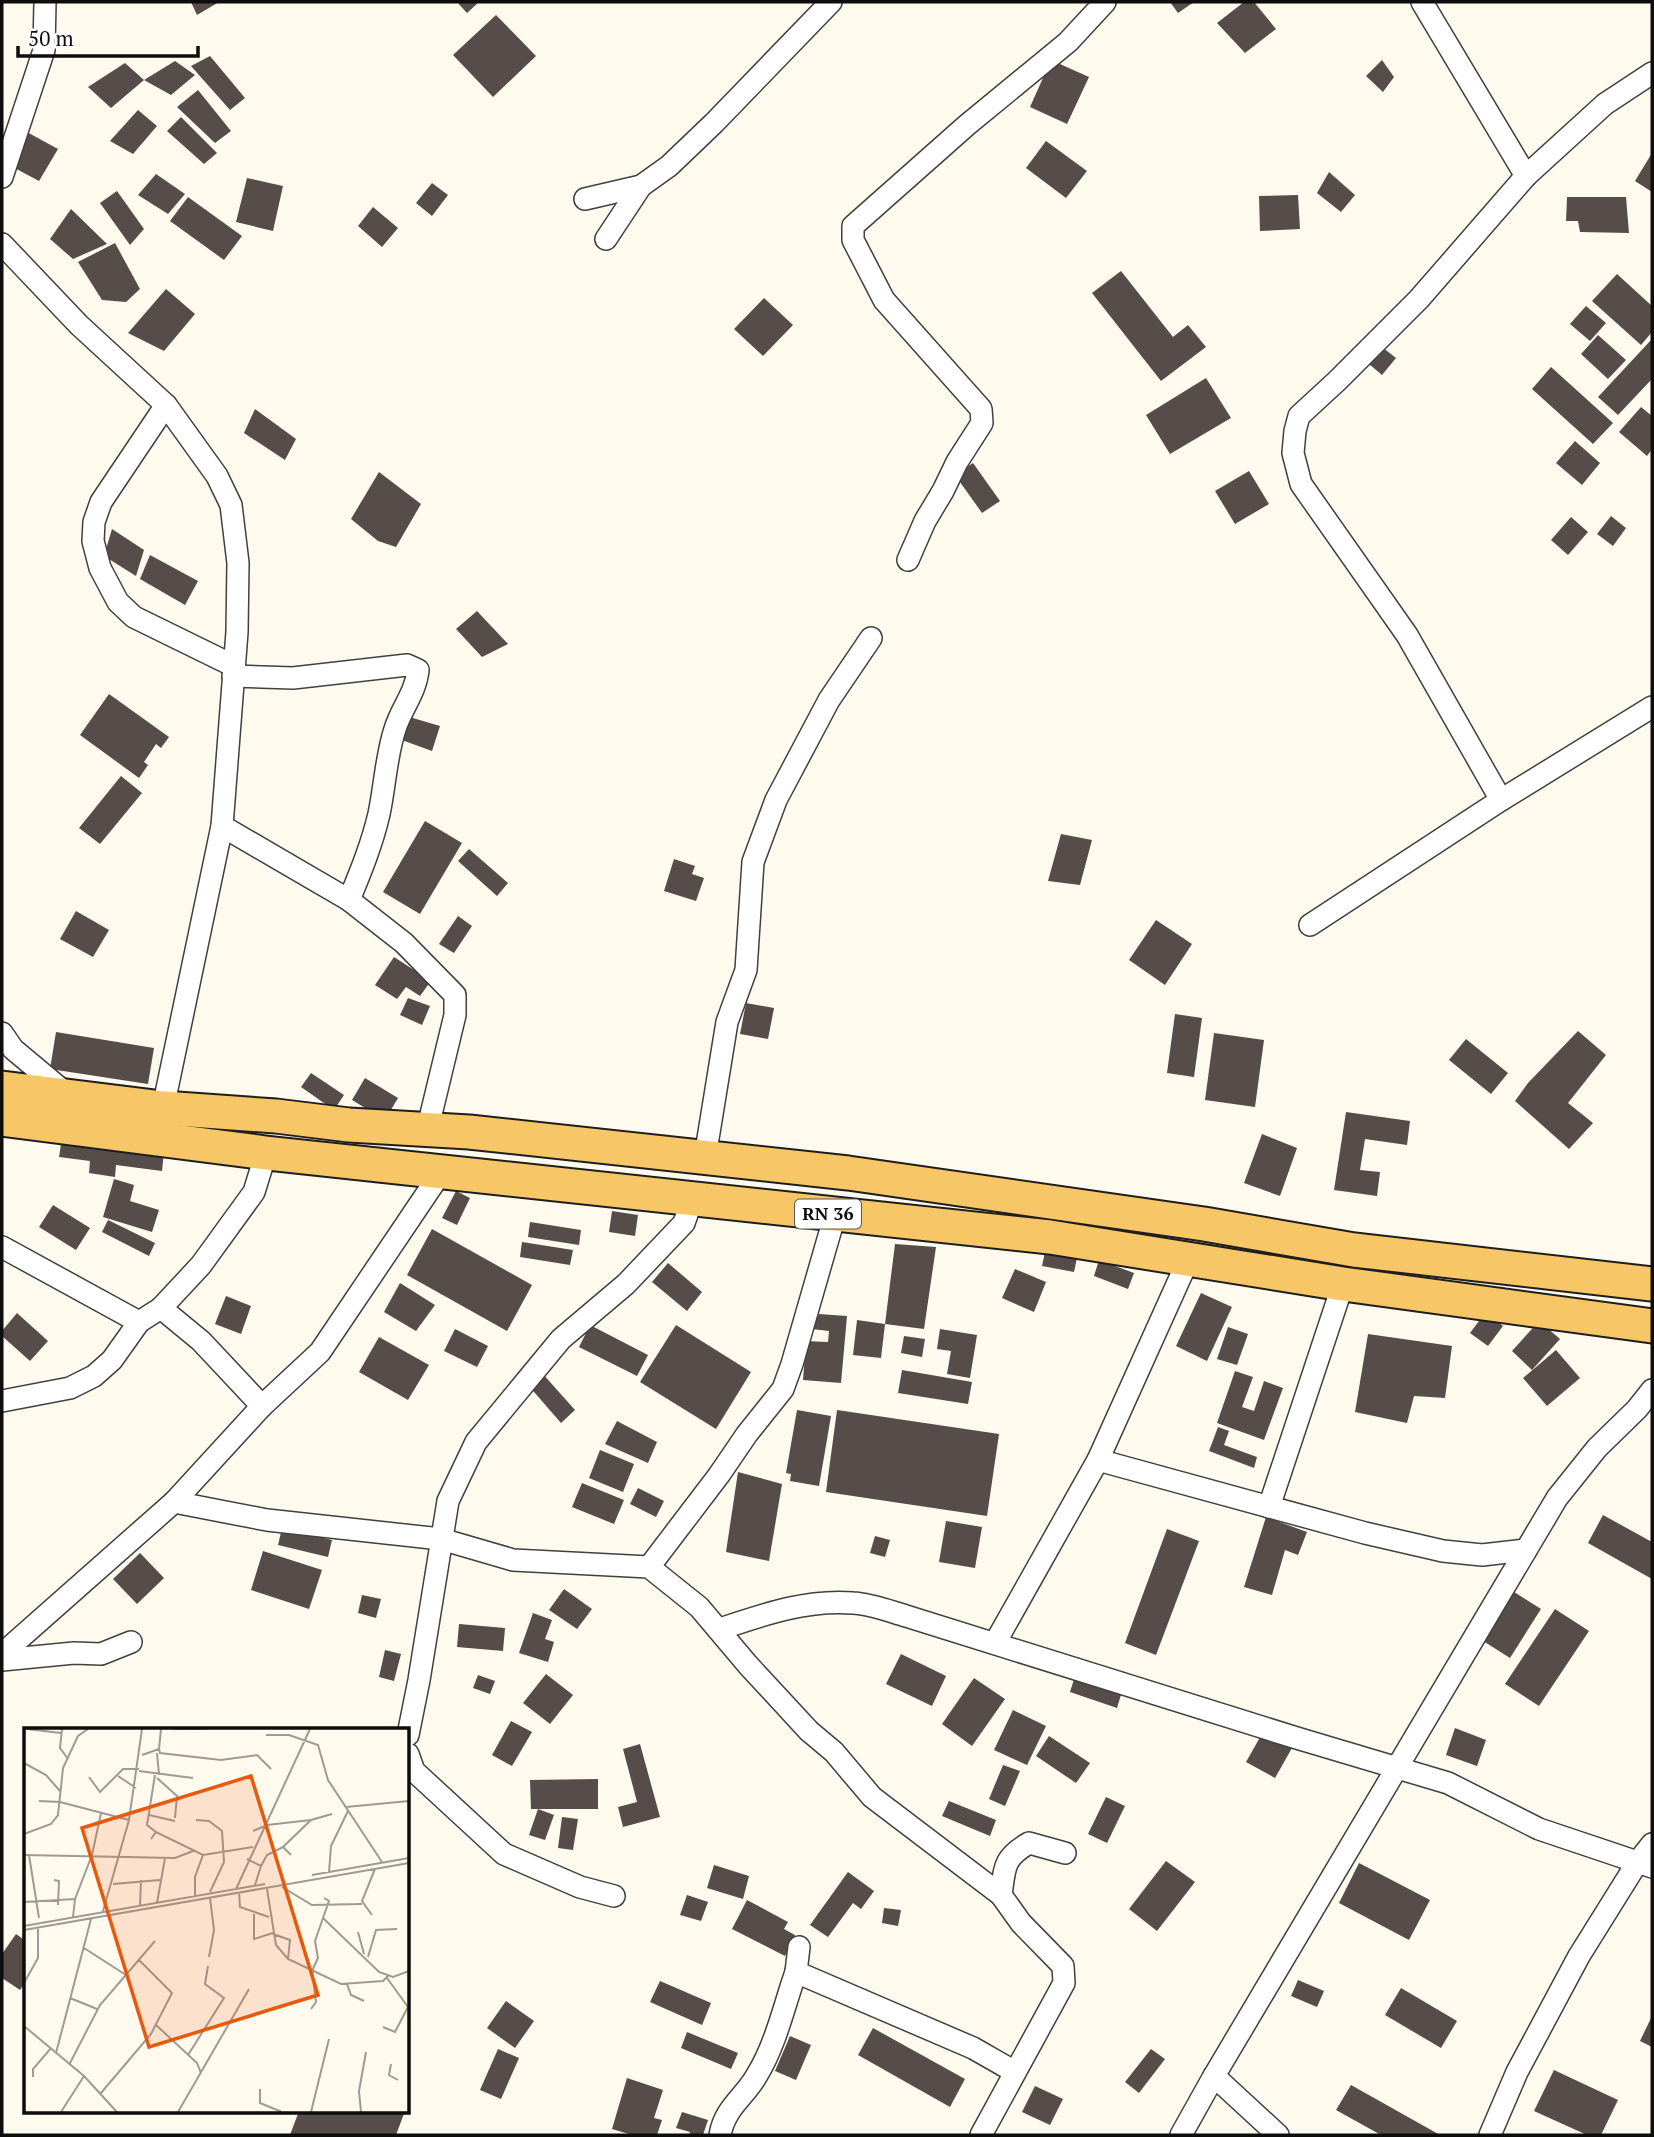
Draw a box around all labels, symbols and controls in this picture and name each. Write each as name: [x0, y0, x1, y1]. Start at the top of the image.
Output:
scale bar: [18, 14, 198, 58]
text: 50 m: [28, 24, 74, 52]
road number: RN 36: [795, 1199, 861, 1228]
inset map: [24, 1728, 410, 2112]

